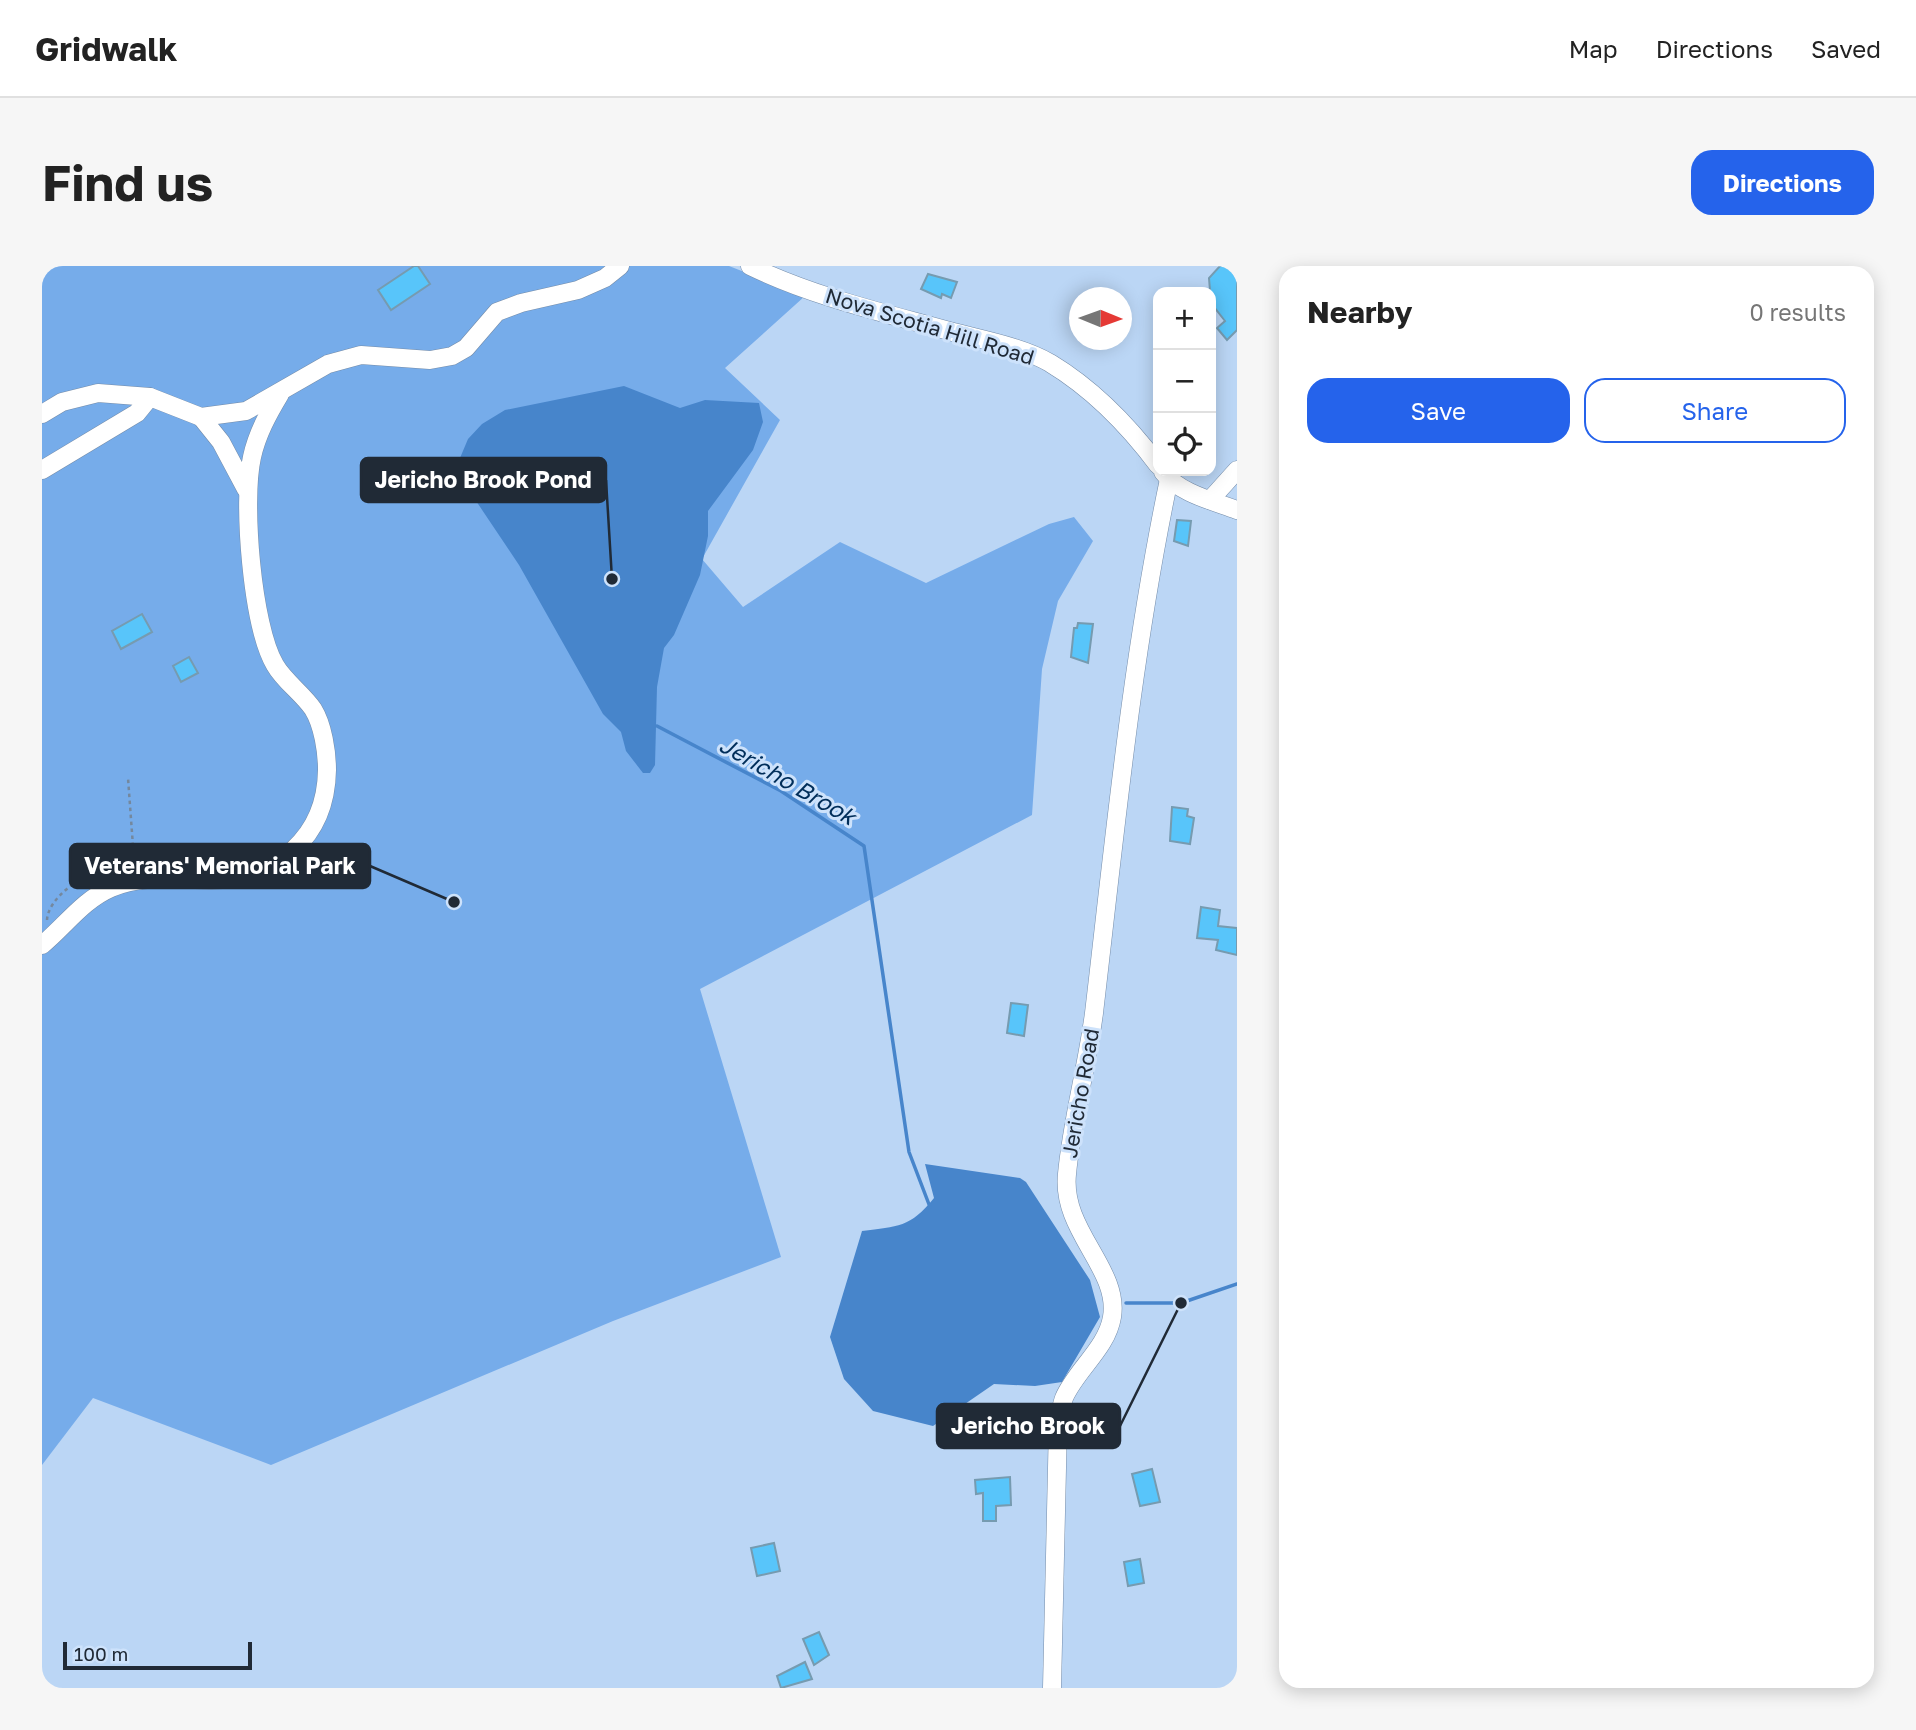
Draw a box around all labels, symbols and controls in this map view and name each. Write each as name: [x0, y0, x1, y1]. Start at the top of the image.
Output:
text: Gridwalk: [35, 29, 177, 68]
text: Map: [1569, 34, 1618, 63]
text: Directions: [1656, 34, 1773, 63]
text: Saved: [1811, 34, 1881, 63]
button: Directions: [1691, 150, 1874, 215]
text: Find us: [42, 153, 213, 212]
street label: Nova Scotia Hill Road: [823, 282, 1037, 370]
north arrow: [1069, 287, 1132, 350]
map controls: [1153, 287, 1216, 476]
button: +: [1153, 287, 1216, 350]
text: Nearby: [1307, 294, 1412, 330]
text: 0 results: [1750, 298, 1846, 326]
button: −: [1153, 350, 1216, 413]
button: Save: [1307, 378, 1570, 443]
button: Share: [1584, 378, 1846, 443]
button: locate: [1153, 413, 1216, 476]
callout: Jericho Brook Pond: [361, 458, 606, 502]
text: Jericho Brook Pond: [374, 465, 592, 493]
water label: Jericho Brook: [715, 730, 863, 831]
callout: Veterans' Memorial Park: [70, 844, 370, 888]
text: Veterans' Memorial Park: [84, 851, 357, 879]
street label: Jericho Road: [1056, 1026, 1104, 1160]
callout: Jericho Brook: [937, 1404, 1120, 1448]
text: Jericho Brook: [951, 1411, 1106, 1439]
scale bar: [63, 1639, 252, 1671]
text: 100 m: [74, 1642, 128, 1665]

